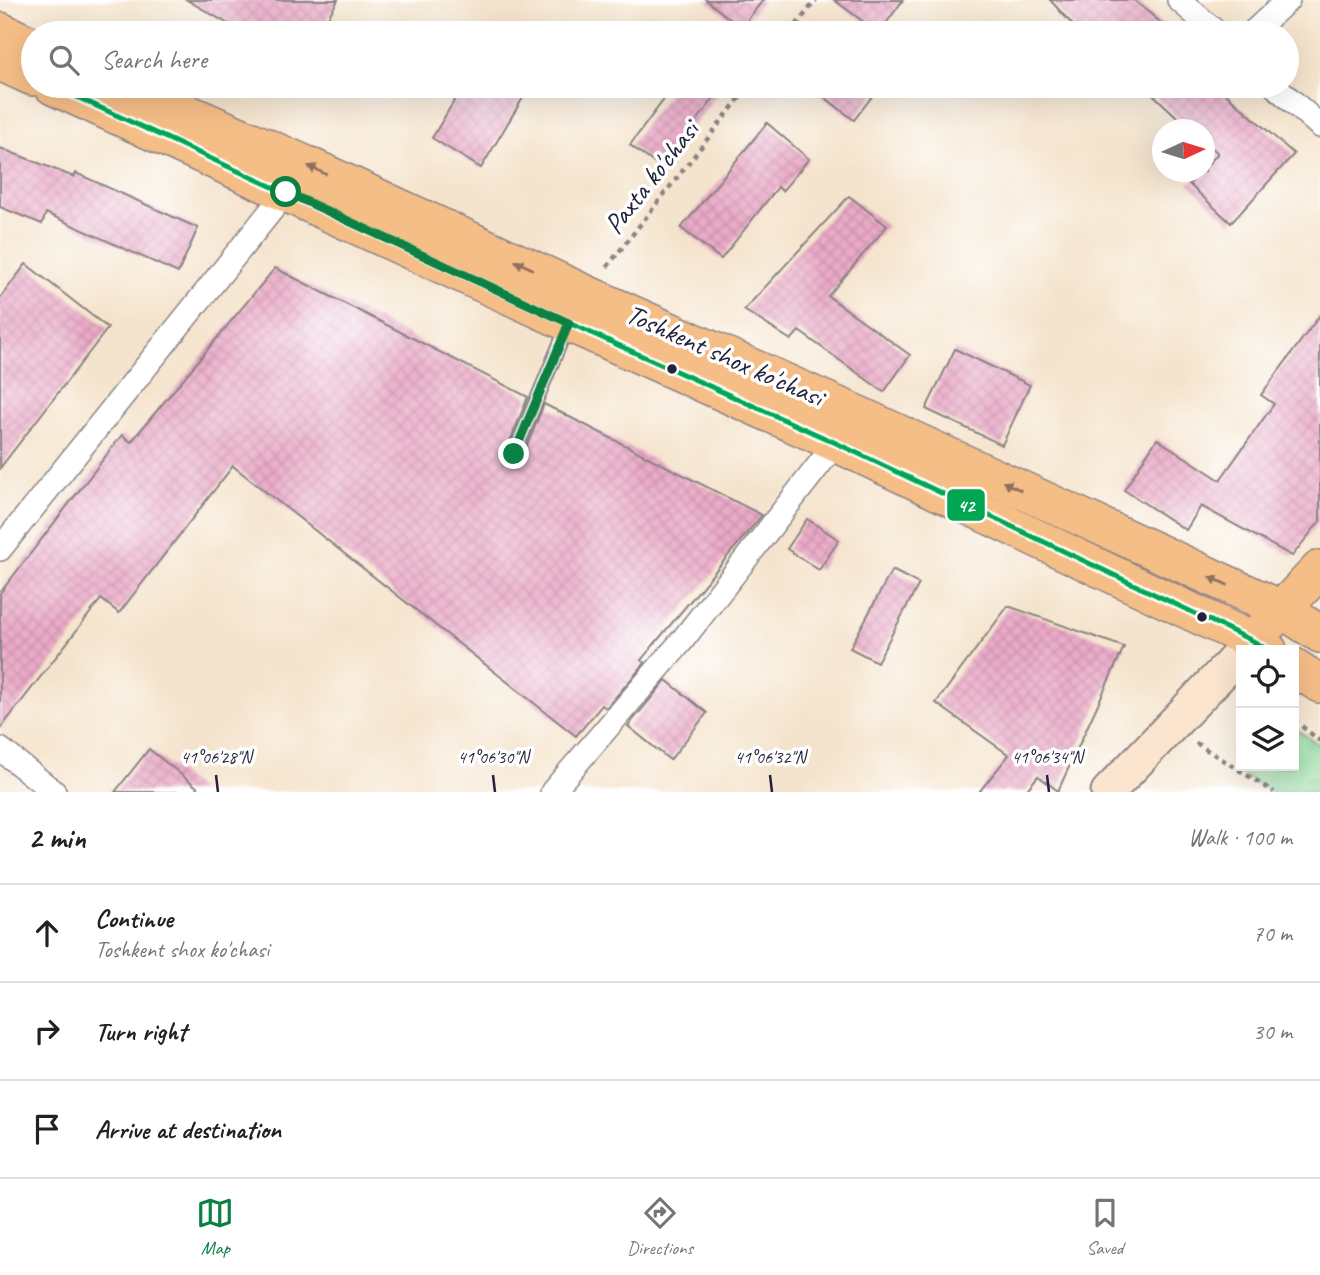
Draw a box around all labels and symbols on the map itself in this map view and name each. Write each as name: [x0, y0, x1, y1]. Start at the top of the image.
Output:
street label: Paxta ko'chasi: [596, 110, 708, 241]
north arrow: [1152, 119, 1215, 182]
one-way arrow: [307, 164, 328, 175]
route start: [270, 176, 301, 207]
one-way arrow: [514, 260, 534, 271]
street label: Toshkent shox ko'chasi: [621, 296, 833, 416]
unlabelled marker: [665, 362, 679, 376]
route end: [498, 438, 529, 469]
one-way arrow: [1002, 480, 1022, 491]
line badge: 42: [946, 488, 986, 522]
text: 42: [957, 494, 977, 518]
one-way arrow: [1209, 575, 1229, 587]
unlabelled marker: [1195, 610, 1209, 624]
text: 41°06'28"N: [181, 746, 255, 768]
text: 41°06'30"N: [458, 746, 532, 768]
text: 41°06'32"N: [735, 746, 809, 768]
text: 41°06'34"N: [1012, 746, 1086, 768]

